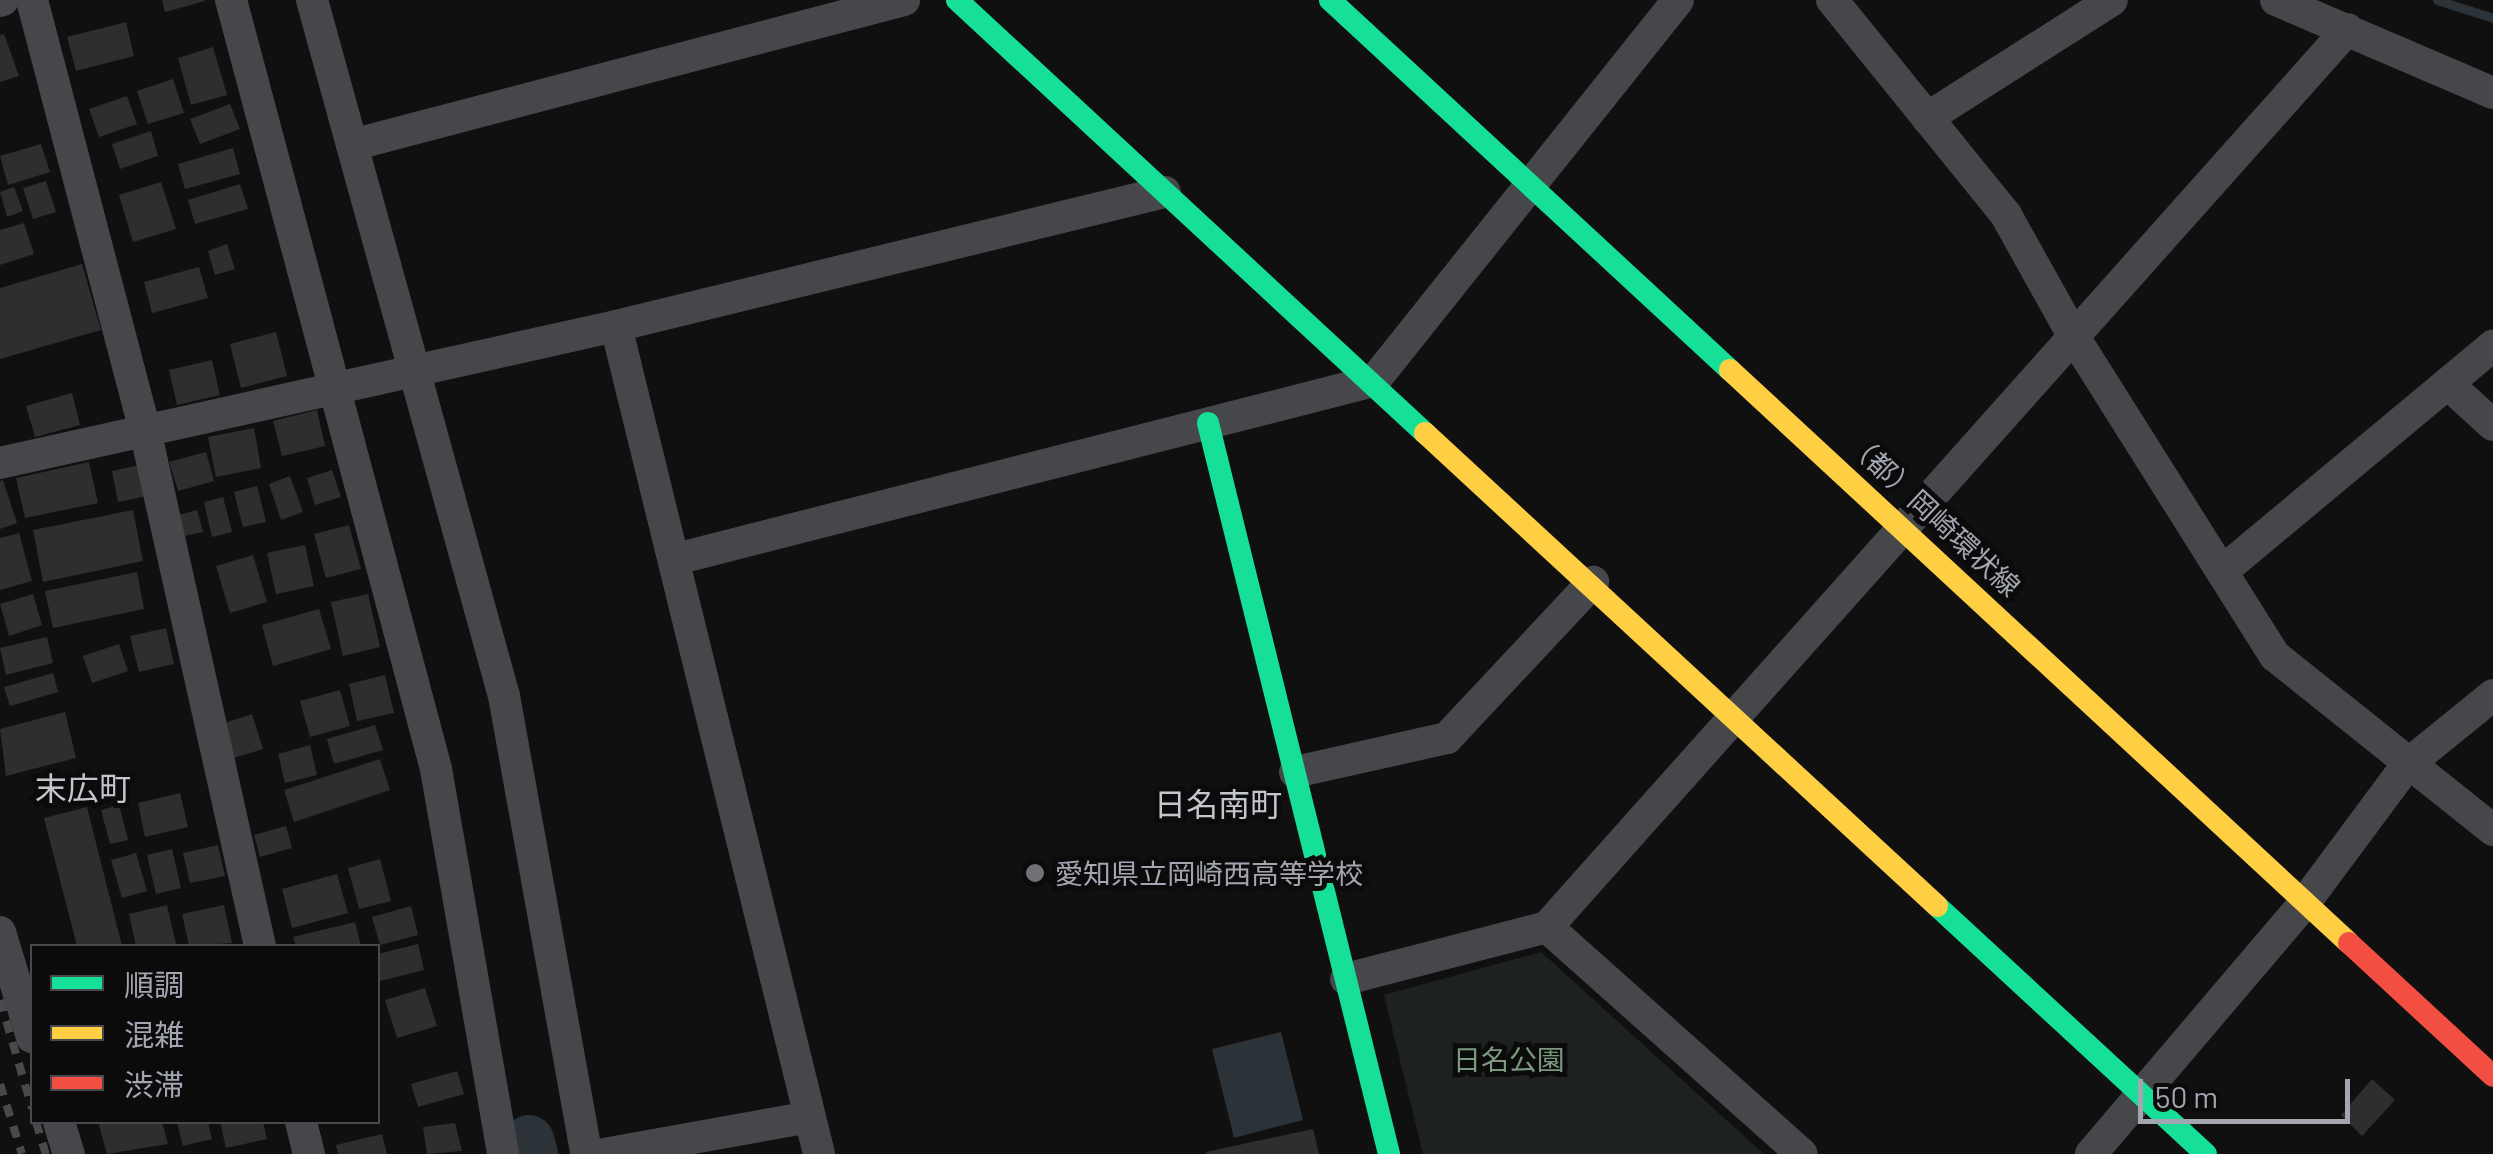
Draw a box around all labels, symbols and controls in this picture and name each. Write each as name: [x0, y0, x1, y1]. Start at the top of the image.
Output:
street label: （都）岡崎環状線: [1841, 425, 2027, 603]
district label: 末広町: [35, 768, 131, 806]
district label: 日名南町: [1154, 784, 1282, 822]
place label: 愛知県立岡崎西高等学校: [1055, 856, 1363, 890]
marker: 愛知県立岡崎西高等学校: [1024, 862, 1046, 884]
legend: [30, 944, 380, 1124]
text: 順調: [124, 966, 184, 1002]
text: 混雑: [124, 1016, 184, 1052]
park label: 日名公園: [1453, 1042, 1565, 1076]
scale bar: [2143, 1059, 2356, 1121]
text: 渋滞: [124, 1066, 184, 1102]
text: 50 m: [2155, 1078, 2218, 1114]

